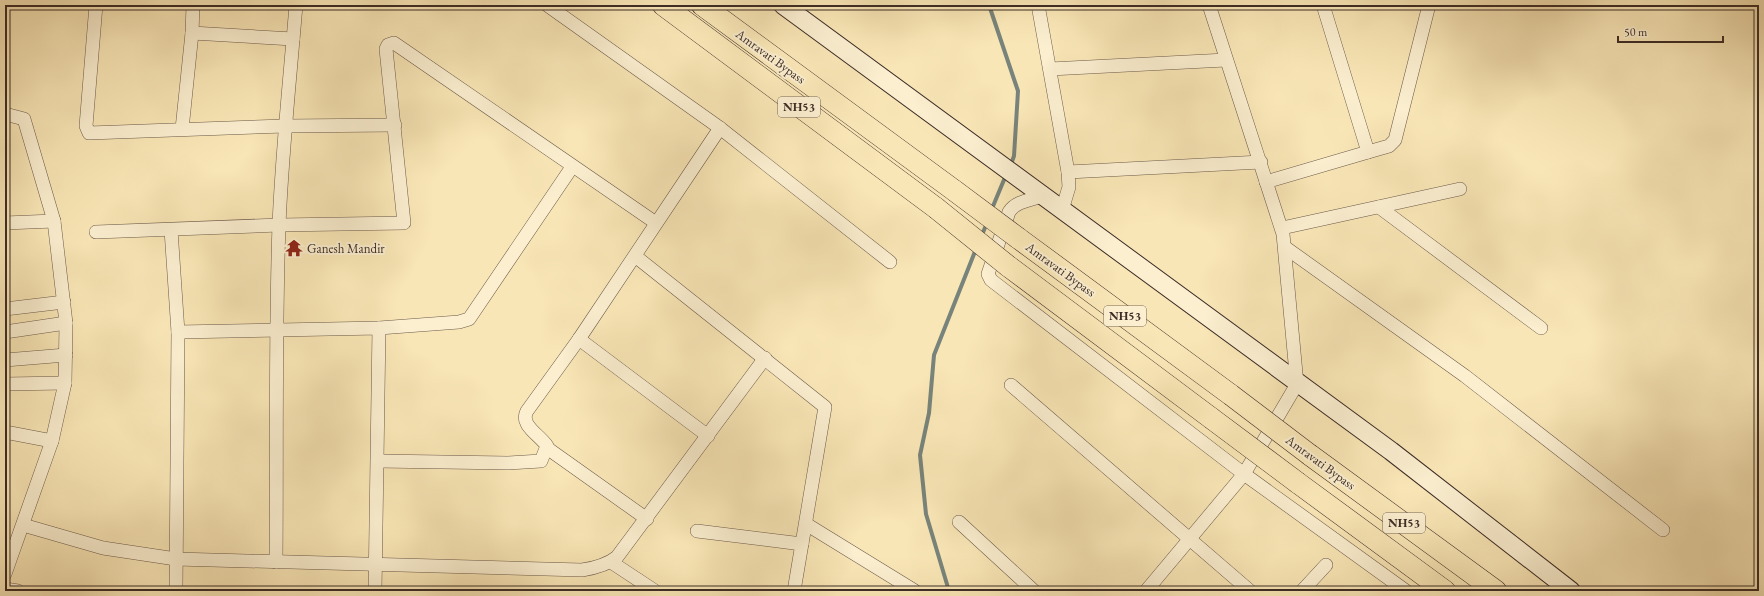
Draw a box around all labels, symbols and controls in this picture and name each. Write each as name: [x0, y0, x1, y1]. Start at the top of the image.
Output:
scale bar: [1618, 18, 1723, 44]
text: 50 m: [1624, 24, 1648, 40]
street label: Amravati Bypass: [732, 25, 809, 87]
road number: NH53: [778, 97, 820, 117]
temple icon: Ganesh Mandir: [284, 238, 304, 258]
street label: Amravati Bypass: [1022, 238, 1099, 300]
place label: Ganesh Mandir: [307, 240, 385, 257]
road number: NH53: [1104, 306, 1146, 326]
street label: Amravati Bypass: [1282, 431, 1359, 493]
road number: NH53: [1383, 513, 1425, 533]

